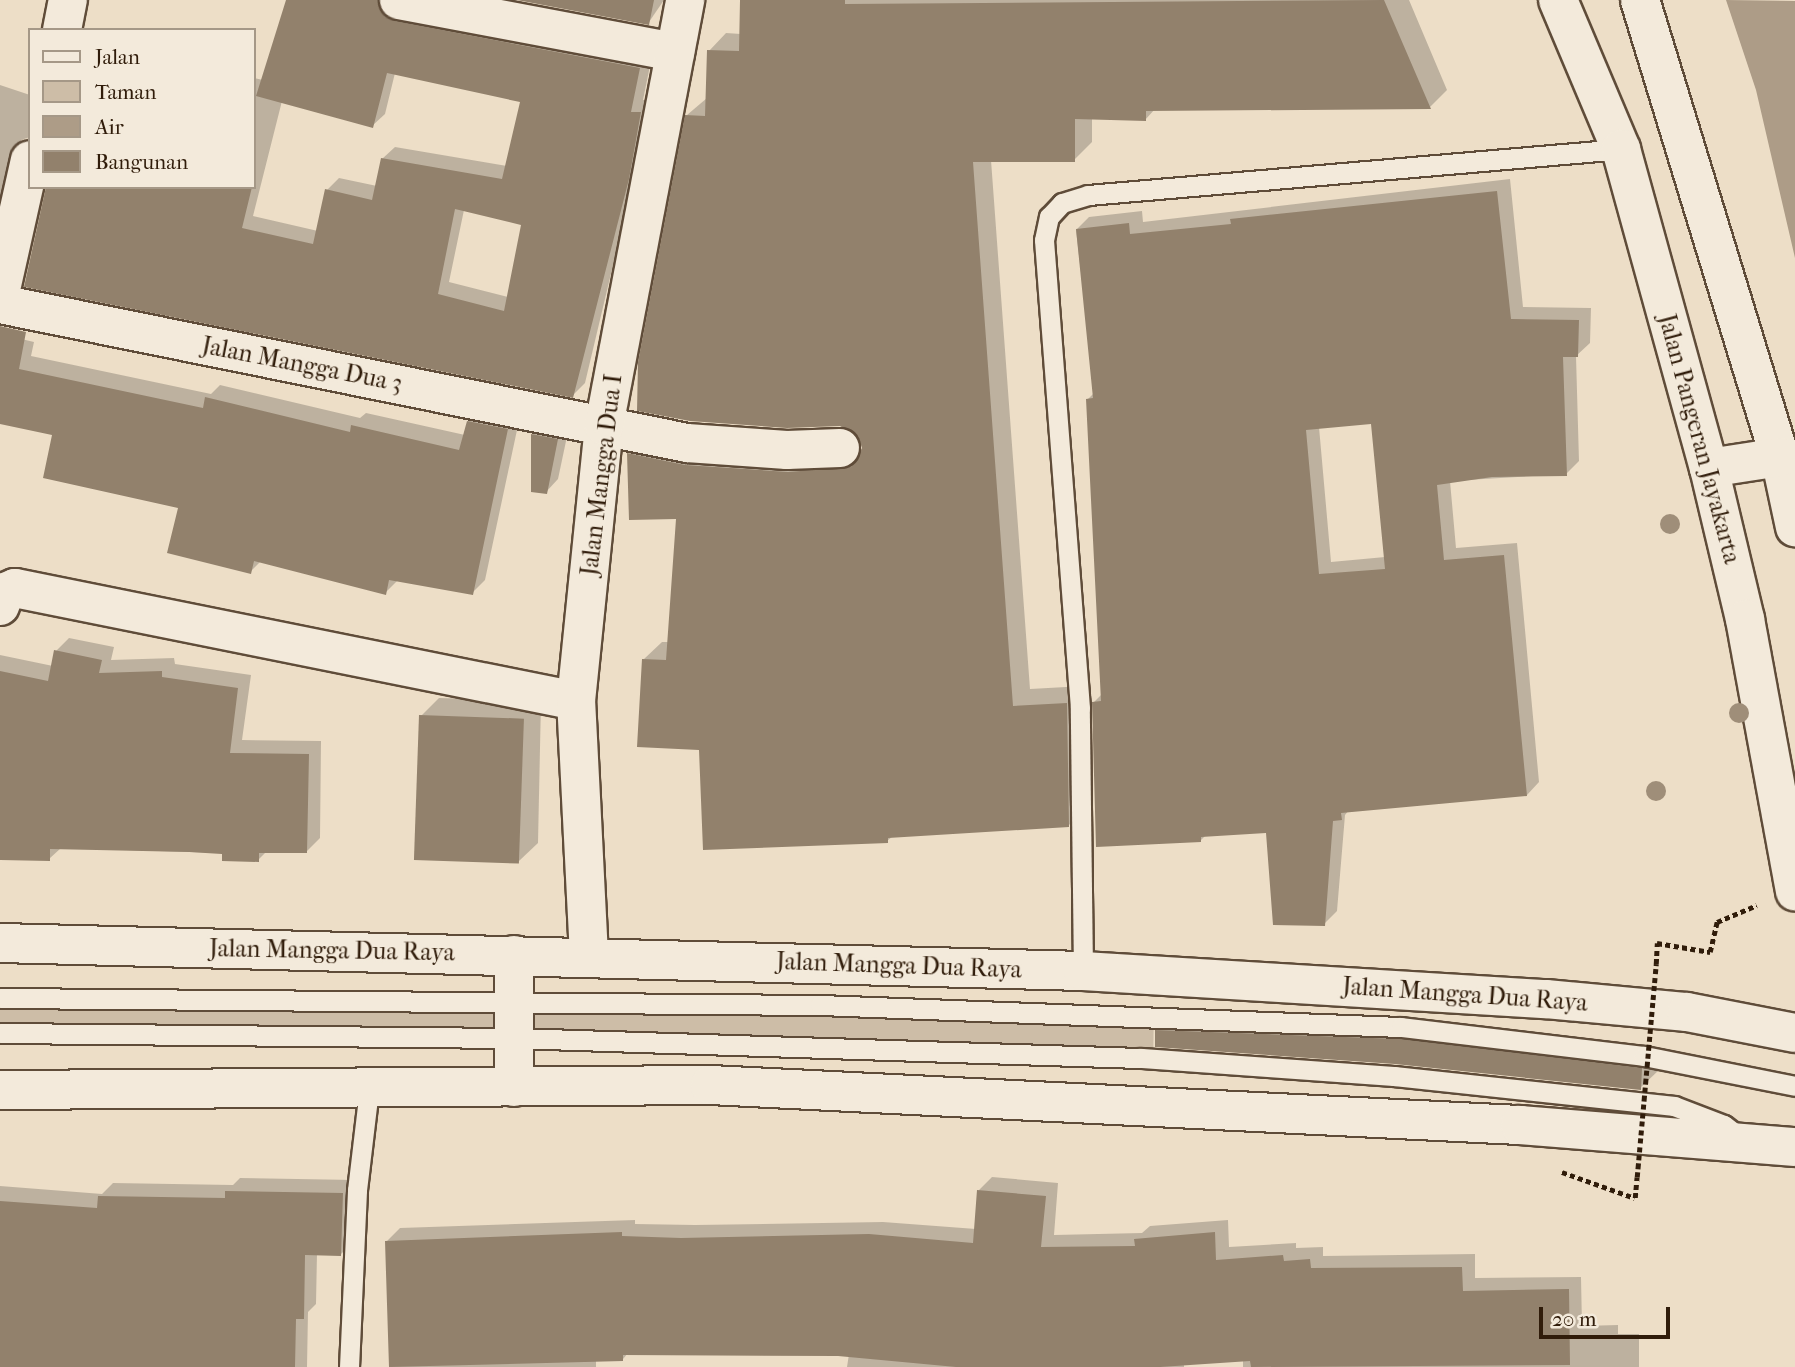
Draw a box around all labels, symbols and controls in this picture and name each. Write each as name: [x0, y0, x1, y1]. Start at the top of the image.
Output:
legend: [28, 28, 256, 189]
text: Jalan: [95, 45, 140, 69]
text: Taman: [95, 80, 156, 104]
text: Air: [95, 115, 124, 139]
text: Bangunan: [95, 150, 188, 174]
street label: Jalan Pangeran Jayakarta: [1652, 311, 1746, 567]
street label: Jalan Mangga Dua 3: [199, 331, 405, 399]
street label: Jalan Mangga Dua I: [575, 373, 629, 577]
street label: Jalan Mangga Dua Raya: [209, 934, 455, 968]
street label: Jalan Mangga Dua Raya: [776, 947, 1022, 985]
street label: Jalan Mangga Dua Raya: [1342, 972, 1588, 1018]
scale bar: [1543, 1294, 1674, 1338]
text: 20 m: [1552, 1307, 1596, 1331]

